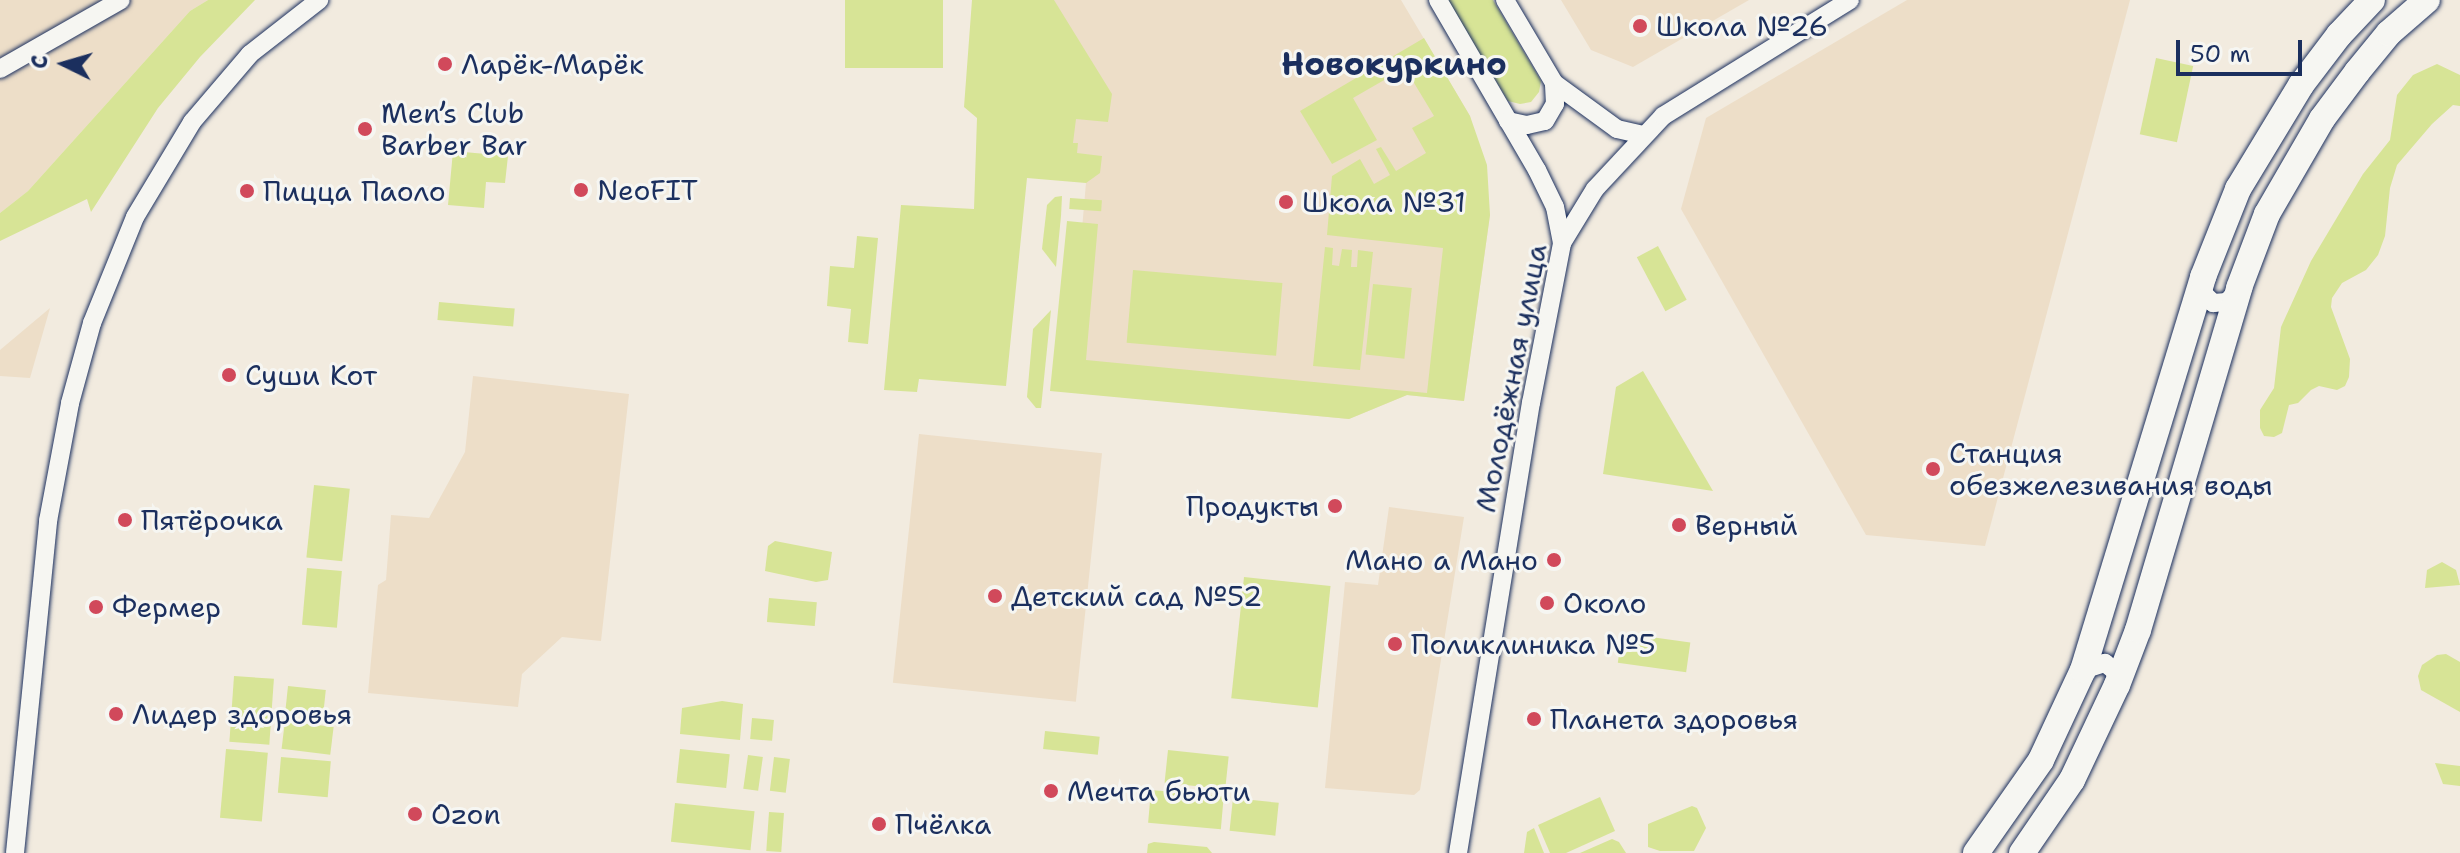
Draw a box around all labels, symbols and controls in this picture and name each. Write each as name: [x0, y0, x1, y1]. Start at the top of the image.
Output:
place label: Школа №26: [1656, 9, 1828, 43]
marker: Школа №26: [1631, 17, 1649, 35]
north arrow: [24, 24, 104, 104]
scale bar: [2180, 24, 2306, 74]
text: 50 m: [2190, 38, 2250, 70]
district label: Новокуркино: [1281, 45, 1507, 83]
place label: Ларёк-Марёк: [461, 47, 644, 81]
text: С: [25, 54, 55, 70]
marker: Ларёк-Марёк: [436, 55, 454, 73]
place label: Men’s Club Barber Bar: [381, 96, 528, 162]
marker: Men’s Club Barber Bar: [356, 120, 374, 138]
place label: NeoFIT: [597, 173, 698, 207]
place label: Пицца Паоло: [263, 174, 446, 208]
marker: NeoFIT: [572, 181, 590, 199]
marker: Пицца Паоло: [238, 182, 256, 200]
place label: Школа №31: [1302, 185, 1466, 219]
marker: Школа №31: [1277, 193, 1295, 211]
street label: Молодёжная улица: [1469, 241, 1553, 515]
place label: Суши Кот: [245, 358, 377, 392]
marker: Суши Кот: [220, 366, 238, 384]
place label: Станция обезжелезивания воды: [1949, 436, 2273, 502]
marker: Станция обезжелезивания воды: [1924, 460, 1942, 478]
place label: Продукты: [1186, 489, 1319, 523]
marker: Продукты: [1326, 497, 1344, 515]
place label: Пятёрочка: [141, 503, 283, 537]
place label: Верный: [1695, 508, 1798, 542]
marker: Пятёрочка: [116, 511, 134, 529]
marker: Верный: [1670, 516, 1688, 534]
place label: Мано а Мано: [1345, 543, 1538, 577]
marker: Мано а Мано: [1545, 551, 1563, 569]
place label: Детский сад №52: [1011, 579, 1262, 613]
place label: Около: [1563, 586, 1647, 620]
marker: Детский сад №52: [986, 587, 1004, 605]
place label: Фермер: [112, 590, 221, 624]
marker: Около: [1538, 594, 1556, 612]
marker: Фермер: [87, 598, 105, 616]
place label: Поликлиника №5: [1411, 627, 1656, 661]
marker: Поликлиника №5: [1386, 635, 1404, 653]
place label: Лидер здоровья: [132, 697, 352, 731]
place label: Планета здоровья: [1550, 702, 1798, 736]
marker: Лидер здоровья: [107, 705, 125, 723]
marker: Планета здоровья: [1525, 710, 1543, 728]
place label: Мечта бьюти: [1067, 774, 1251, 808]
marker: Мечта бьюти: [1042, 782, 1060, 800]
place label: Ozon: [431, 797, 501, 831]
marker: Ozon: [406, 805, 424, 823]
place label: Пчёлка: [895, 807, 991, 841]
marker: Пчёлка: [870, 815, 888, 833]

